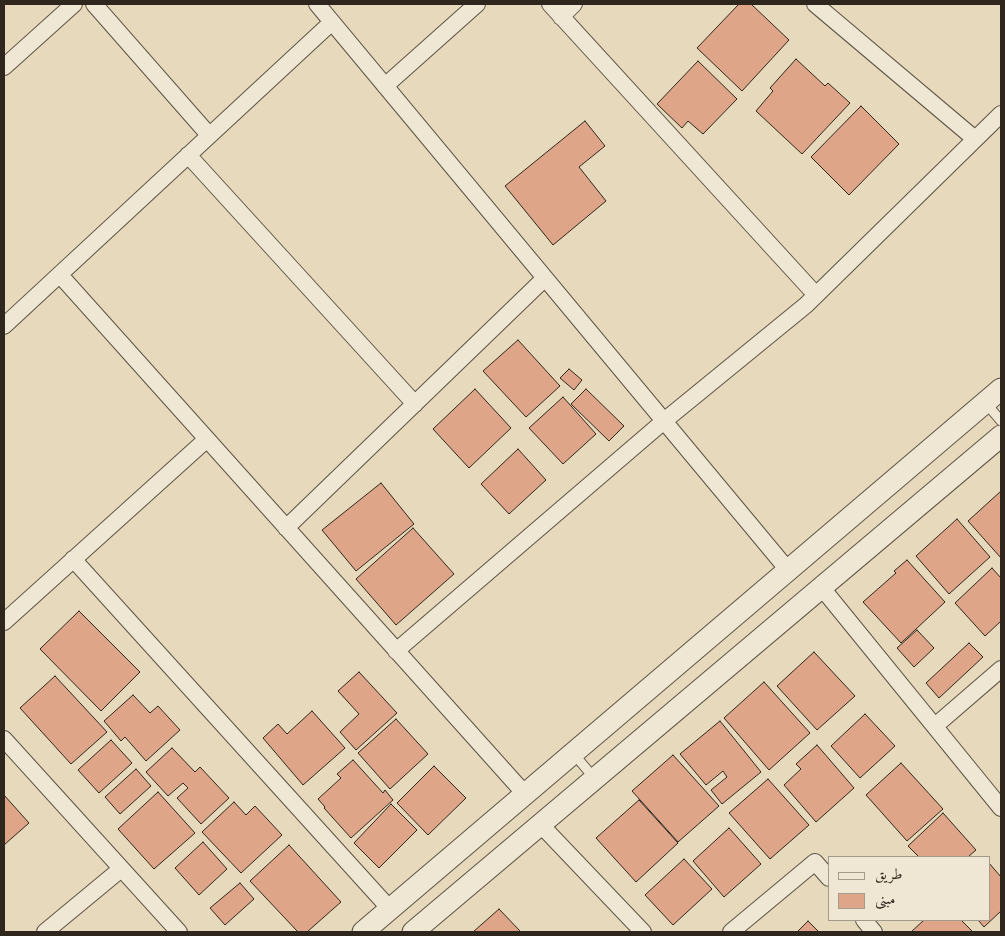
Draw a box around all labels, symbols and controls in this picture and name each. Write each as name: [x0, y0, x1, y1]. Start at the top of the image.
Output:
legend: [828, 856, 990, 921]
text: طريق: [875, 864, 902, 883]
text: مبنى: [875, 889, 895, 908]

